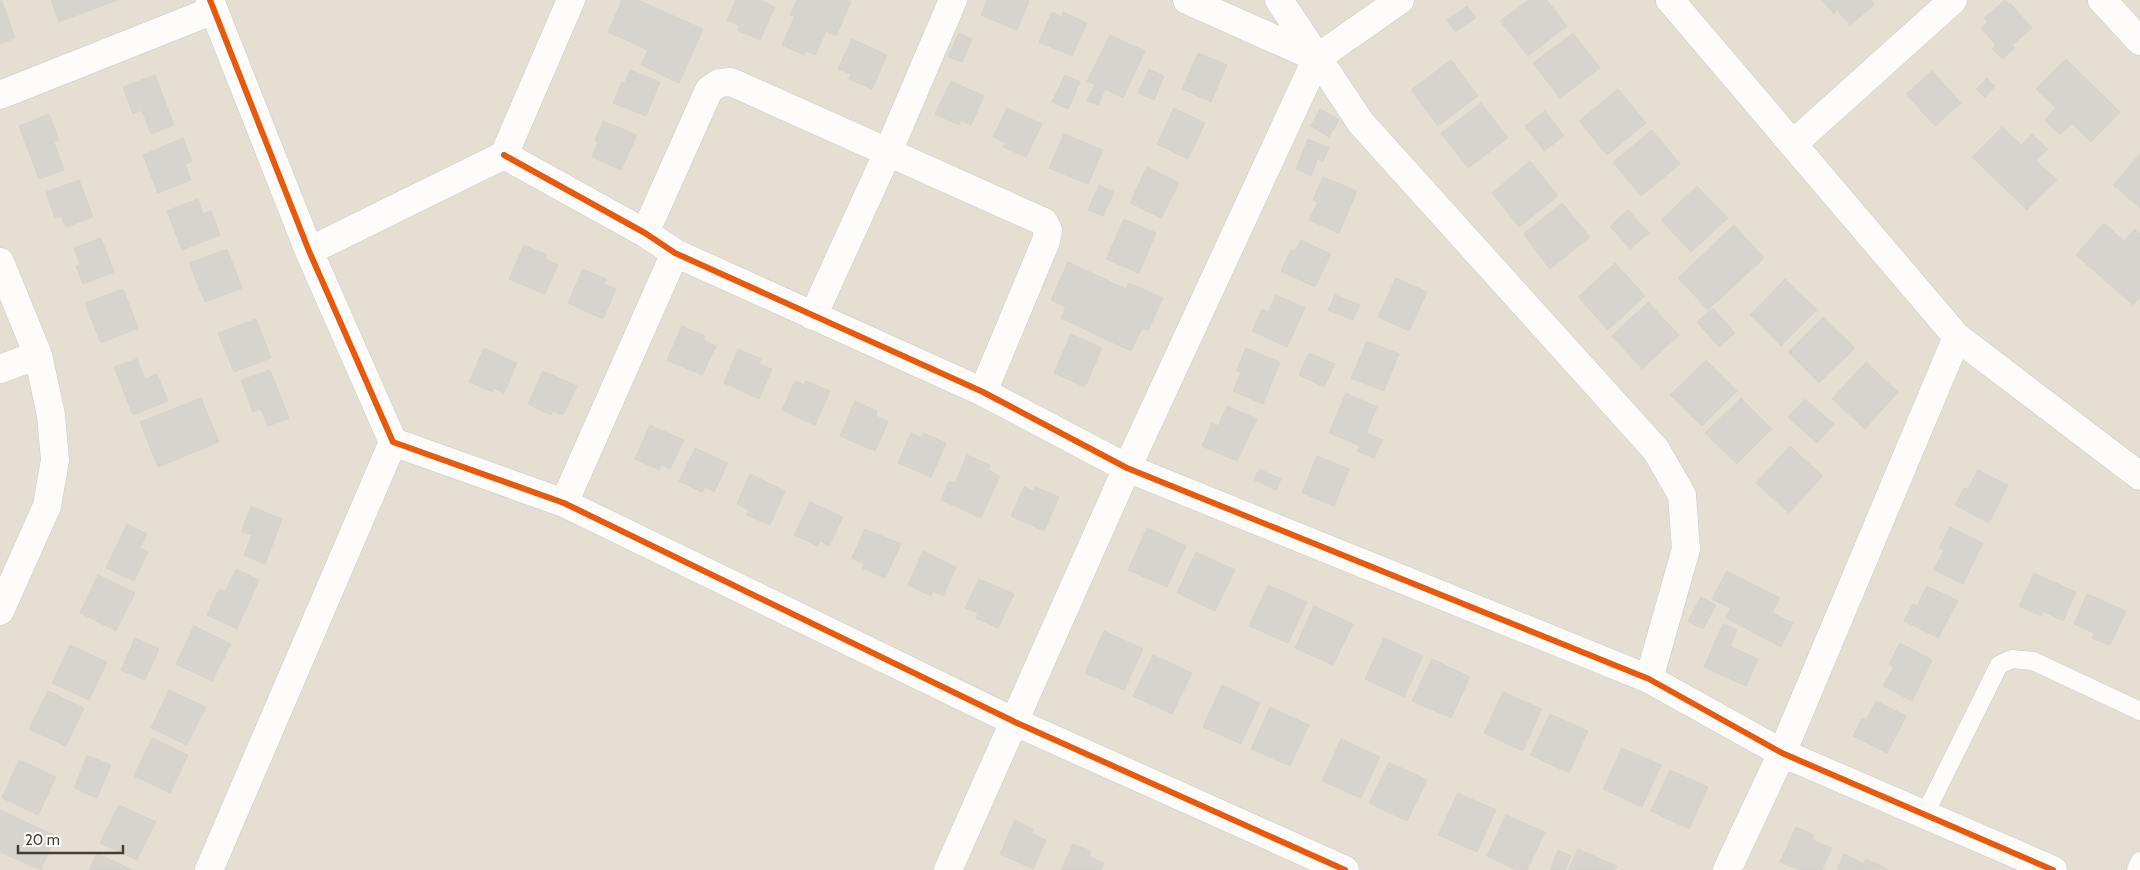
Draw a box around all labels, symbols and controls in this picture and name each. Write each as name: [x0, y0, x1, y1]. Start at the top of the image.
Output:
scale bar: [18, 822, 122, 854]
text: 20 m: [25, 831, 60, 849]

